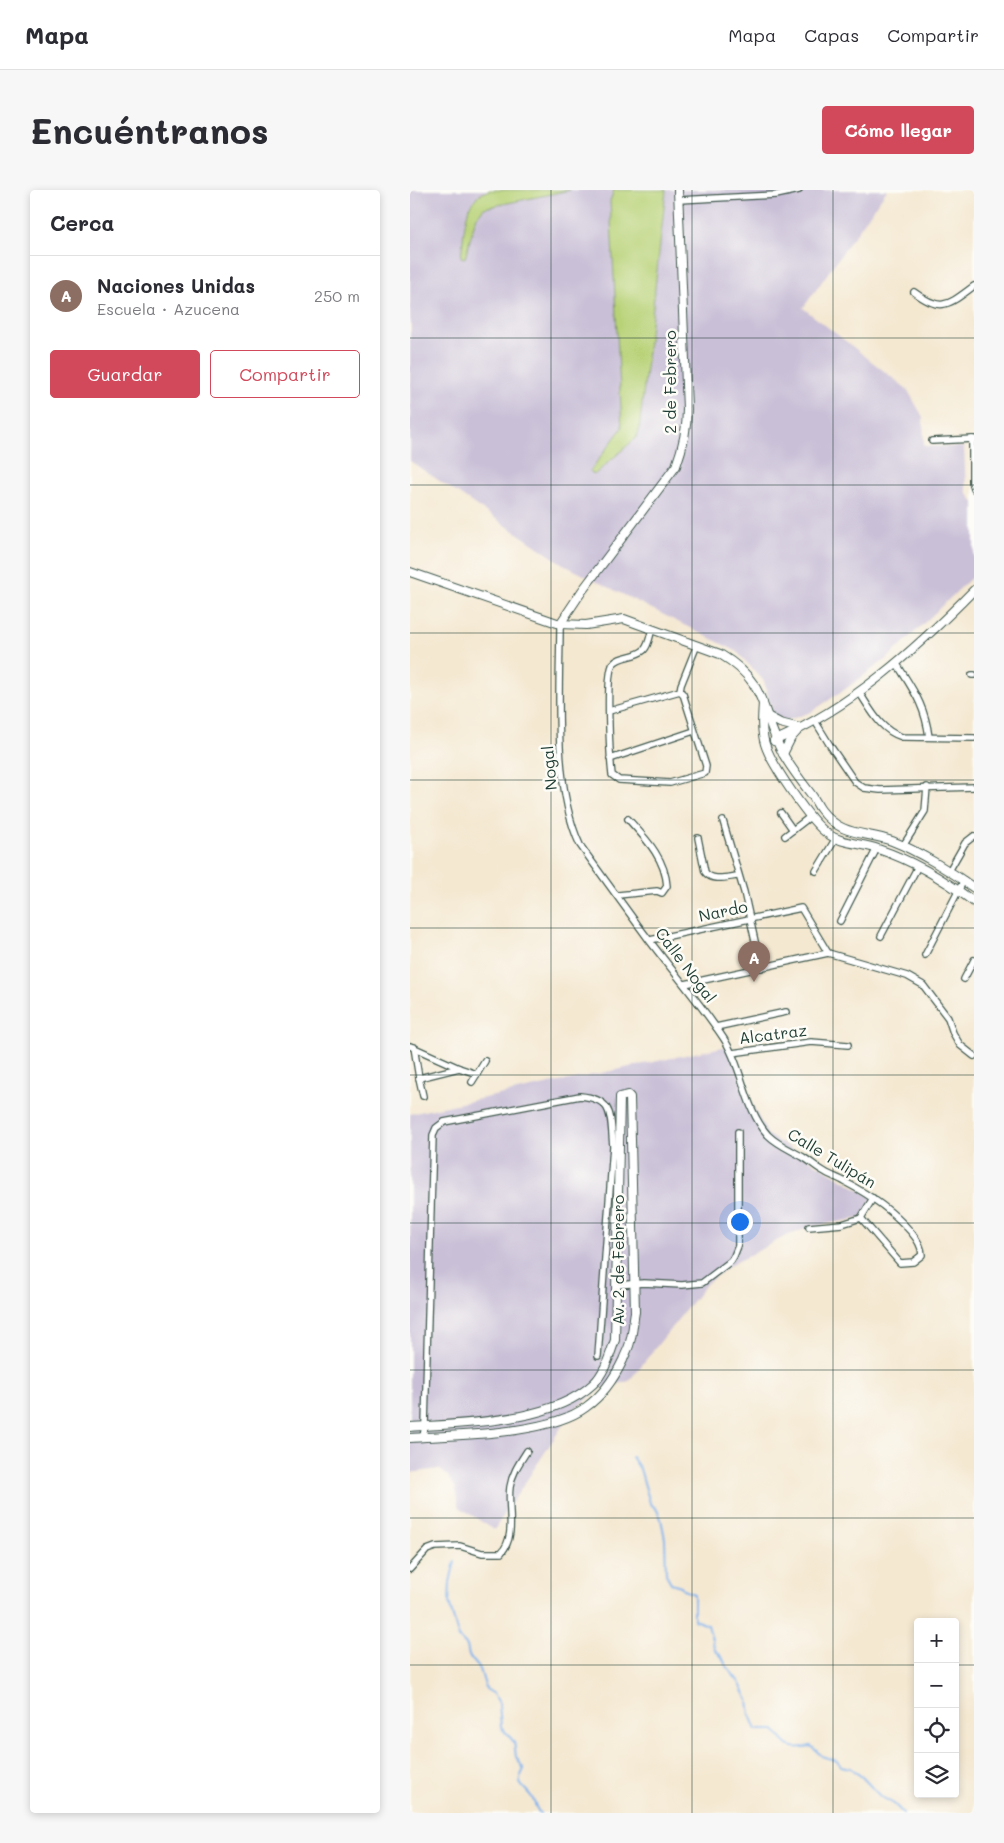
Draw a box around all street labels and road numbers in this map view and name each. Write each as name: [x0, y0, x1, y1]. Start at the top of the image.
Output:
street label: 2 de Febrero: [659, 330, 680, 434]
street label: Nogal: [536, 745, 561, 791]
street label: Nardo: [697, 895, 749, 926]
street label: Calle Nogal: [651, 923, 722, 1007]
street label: Alcatraz: [738, 1019, 808, 1048]
street label: Calle Tulipán: [784, 1123, 880, 1192]
street label: Av. 2 de Febrero: [607, 1195, 628, 1325]

